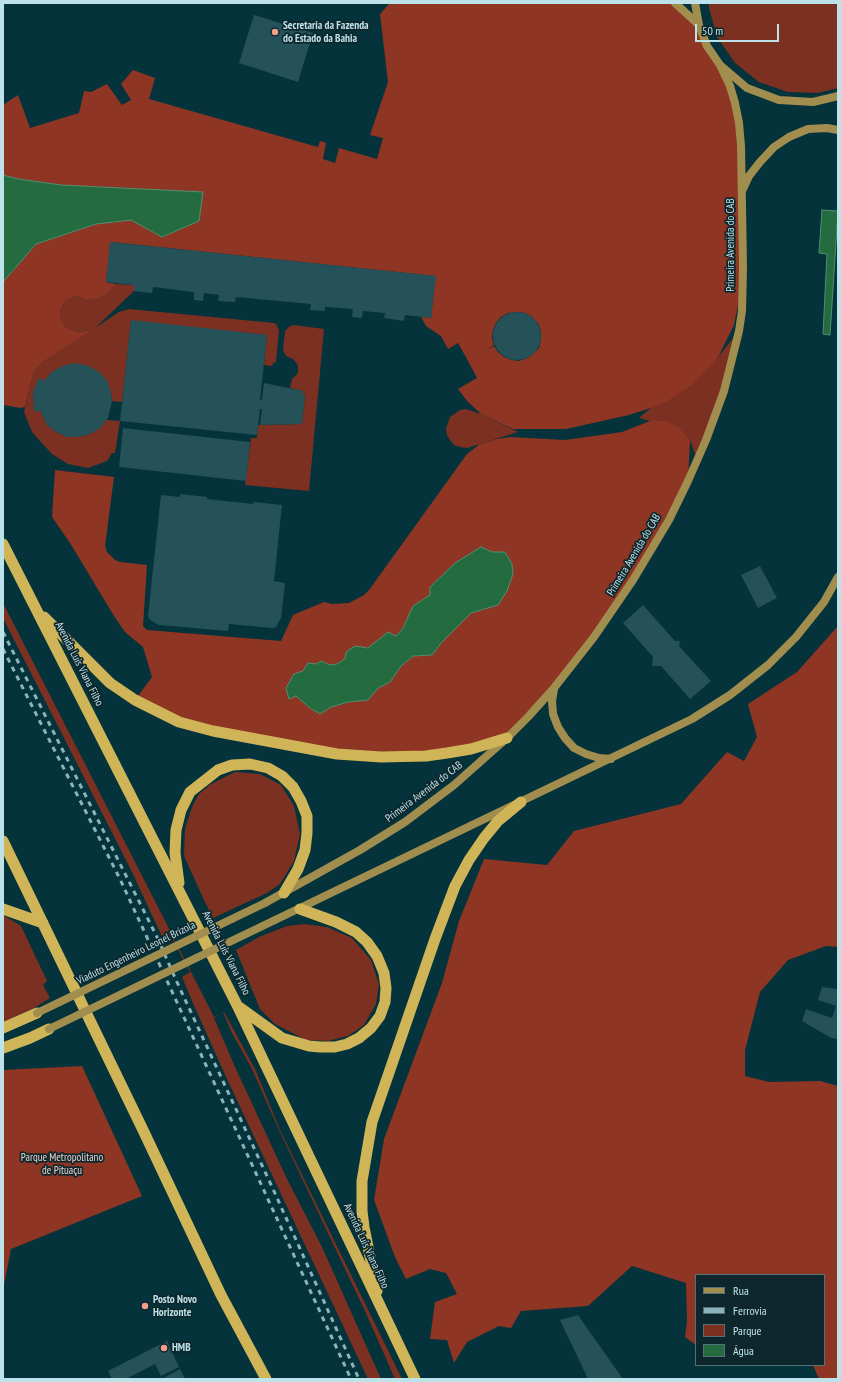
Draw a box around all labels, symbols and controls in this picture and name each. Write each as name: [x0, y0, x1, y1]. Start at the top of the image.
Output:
scale bar: [697, 16, 781, 42]
place label: Secretaria da Fazenda do Estado da Bahia: [283, 19, 369, 45]
text: 50 m: [702, 23, 723, 38]
marker: Secretaria da Fazenda do Estado da Bahia: [270, 27, 280, 37]
street label: Primeira Avenida do CAB: [724, 198, 738, 292]
street label: Primeira Avenida do CAB: [604, 512, 664, 598]
street label: Avenida Luís Viana Filho: [52, 620, 106, 708]
street label: Primeira Avenida do CAB: [383, 759, 465, 825]
street label: Avenida Luís Viana Filho: [199, 909, 253, 997]
street label: Viaduto Engenheiro Leonel Brizola: [74, 918, 198, 988]
park label: Parque Metropolitano de Pituaçu: [21, 1151, 103, 1177]
street label: Avenida Luís Viana Filho: [340, 1201, 392, 1291]
legend: [695, 1274, 825, 1366]
text: Rua: [733, 1283, 749, 1298]
place label: Posto Novo Horizonte: [153, 1293, 197, 1319]
marker: Posto Novo Horizonte: [140, 1301, 150, 1311]
text: Ferrovia: [733, 1303, 767, 1318]
text: Parque: [733, 1323, 762, 1338]
place label: HMB: [172, 1341, 191, 1355]
marker: HMB: [159, 1343, 169, 1353]
text: Água: [733, 1343, 754, 1358]

